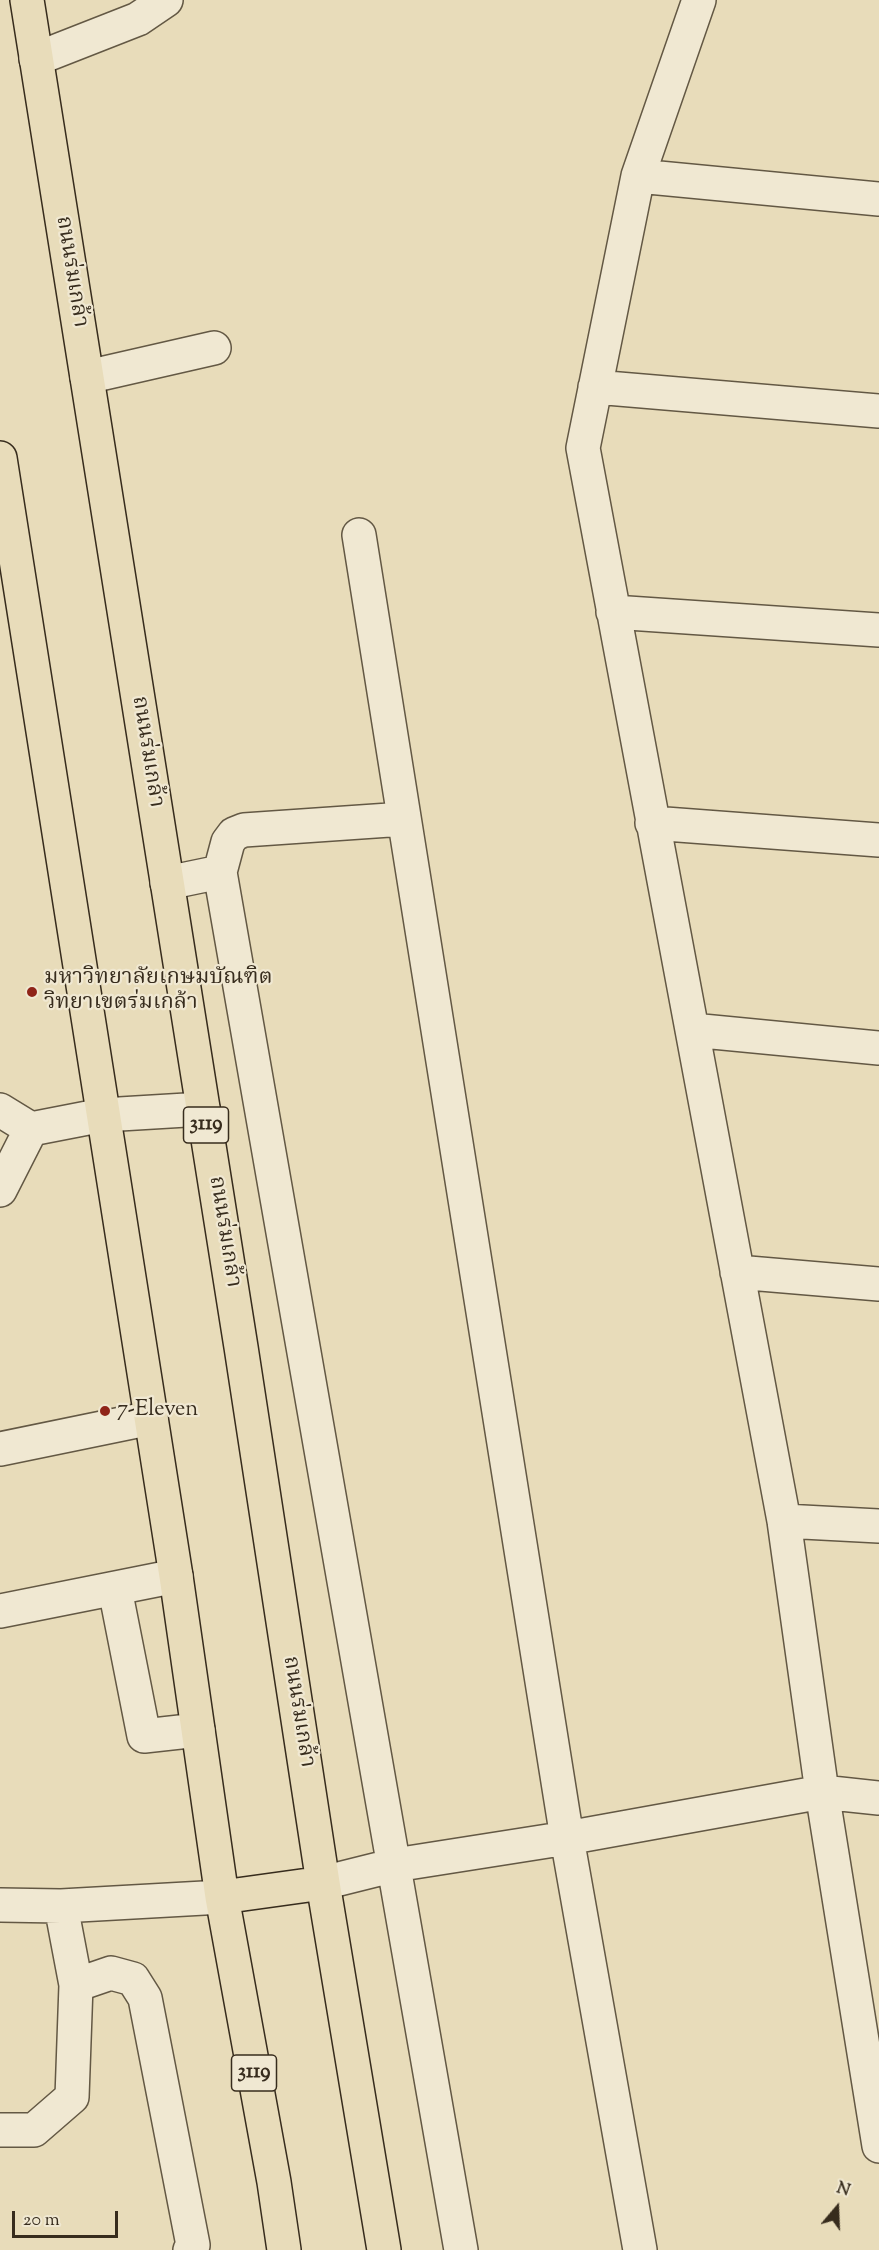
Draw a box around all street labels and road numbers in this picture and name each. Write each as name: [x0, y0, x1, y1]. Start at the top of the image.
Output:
street label: ถนนร่มเกล้า: [48, 214, 92, 330]
street label: ถนนร่มเกล้า: [124, 694, 168, 810]
road number: 3119: [184, 1107, 228, 1143]
street label: ถนนร่มเกล้า: [201, 1174, 245, 1290]
street label: ถนนร่มเกล้า: [275, 1654, 319, 1770]
road number: 3119: [232, 2055, 276, 2091]

